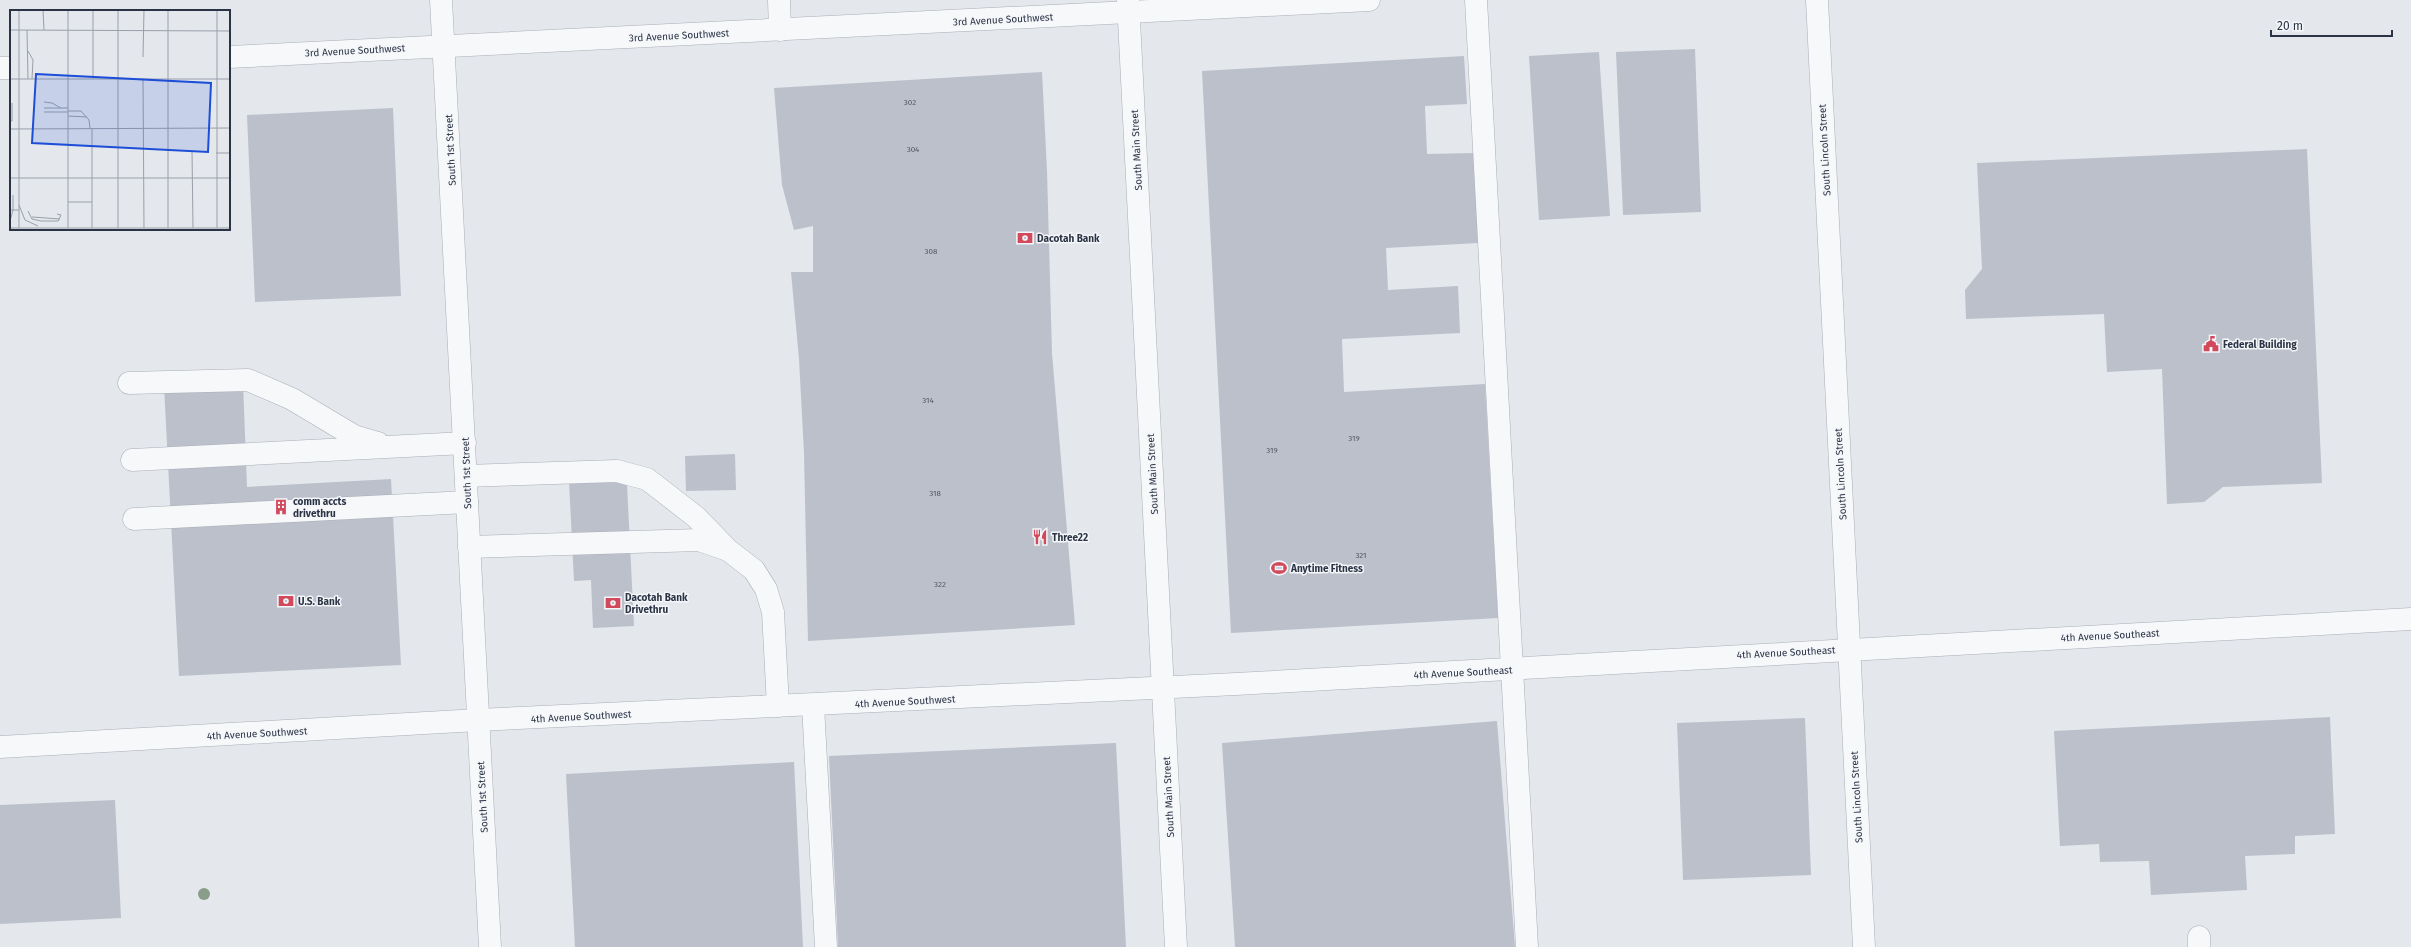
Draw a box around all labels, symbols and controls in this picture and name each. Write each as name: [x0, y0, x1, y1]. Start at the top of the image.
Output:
inset map: [10, 10, 230, 230]
street label: 3rd Avenue Southwest: [953, 11, 1054, 29]
scale bar: [2271, 12, 2392, 38]
text: 20 m: [2277, 19, 2303, 33]
street label: 3rd Avenue Southwest: [629, 27, 730, 45]
street label: 3rd Avenue Southwest: [305, 42, 406, 60]
house number: 302: [904, 98, 916, 107]
street label: South Lincoln Street: [1817, 103, 1833, 196]
street label: South Main Street: [1129, 109, 1145, 191]
street label: South 1st Street: [443, 113, 459, 186]
house number: 304: [907, 145, 920, 154]
bank icon: Dacotah Bank: [1016, 229, 1034, 247]
place label: Dacotah Bank: [1037, 233, 1100, 245]
house number: 308: [925, 247, 938, 256]
public building icon: Federal Building: [2202, 335, 2220, 353]
place label: Federal Building: [2223, 339, 2297, 351]
house number: 314: [922, 396, 934, 405]
street label: South Lincoln Street: [1833, 427, 1849, 520]
street label: South Main Street: [1145, 433, 1161, 515]
house number: 319: [1348, 434, 1360, 443]
street label: South 1st Street: [460, 437, 474, 509]
house number: 319: [1266, 446, 1278, 455]
house number: 318: [929, 489, 941, 498]
place label: comm accts drivethru: [293, 496, 346, 520]
building icon: comm accts drivethru: [272, 498, 290, 516]
restaurant icon: Three22: [1031, 528, 1049, 546]
place label: Three22: [1052, 532, 1088, 544]
house number: 321: [1355, 551, 1367, 560]
sports icon: Anytime Fitness: [1270, 559, 1288, 577]
place label: Anytime Fitness: [1290, 563, 1363, 575]
house number: 322: [934, 580, 946, 589]
bank icon: U.S. Bank: [277, 592, 295, 610]
place label: Dacotah Bank Drivethru: [625, 592, 688, 616]
bank icon: Dacotah Bank Drivethru: [604, 594, 622, 612]
place label: U.S. Bank: [298, 596, 341, 608]
street label: 4th Avenue Southeast: [2060, 627, 2160, 645]
street label: 4th Avenue Southeast: [1736, 644, 1836, 662]
street label: 4th Avenue Southeast: [1413, 664, 1513, 682]
street label: 4th Avenue Southwest: [854, 693, 956, 711]
street label: 4th Avenue Southwest: [530, 708, 632, 726]
street label: 4th Avenue Southwest: [206, 725, 308, 743]
street label: South Lincoln Street: [1849, 750, 1865, 843]
street label: South Main Street: [1161, 756, 1177, 838]
street label: South 1st Street: [475, 760, 491, 833]

